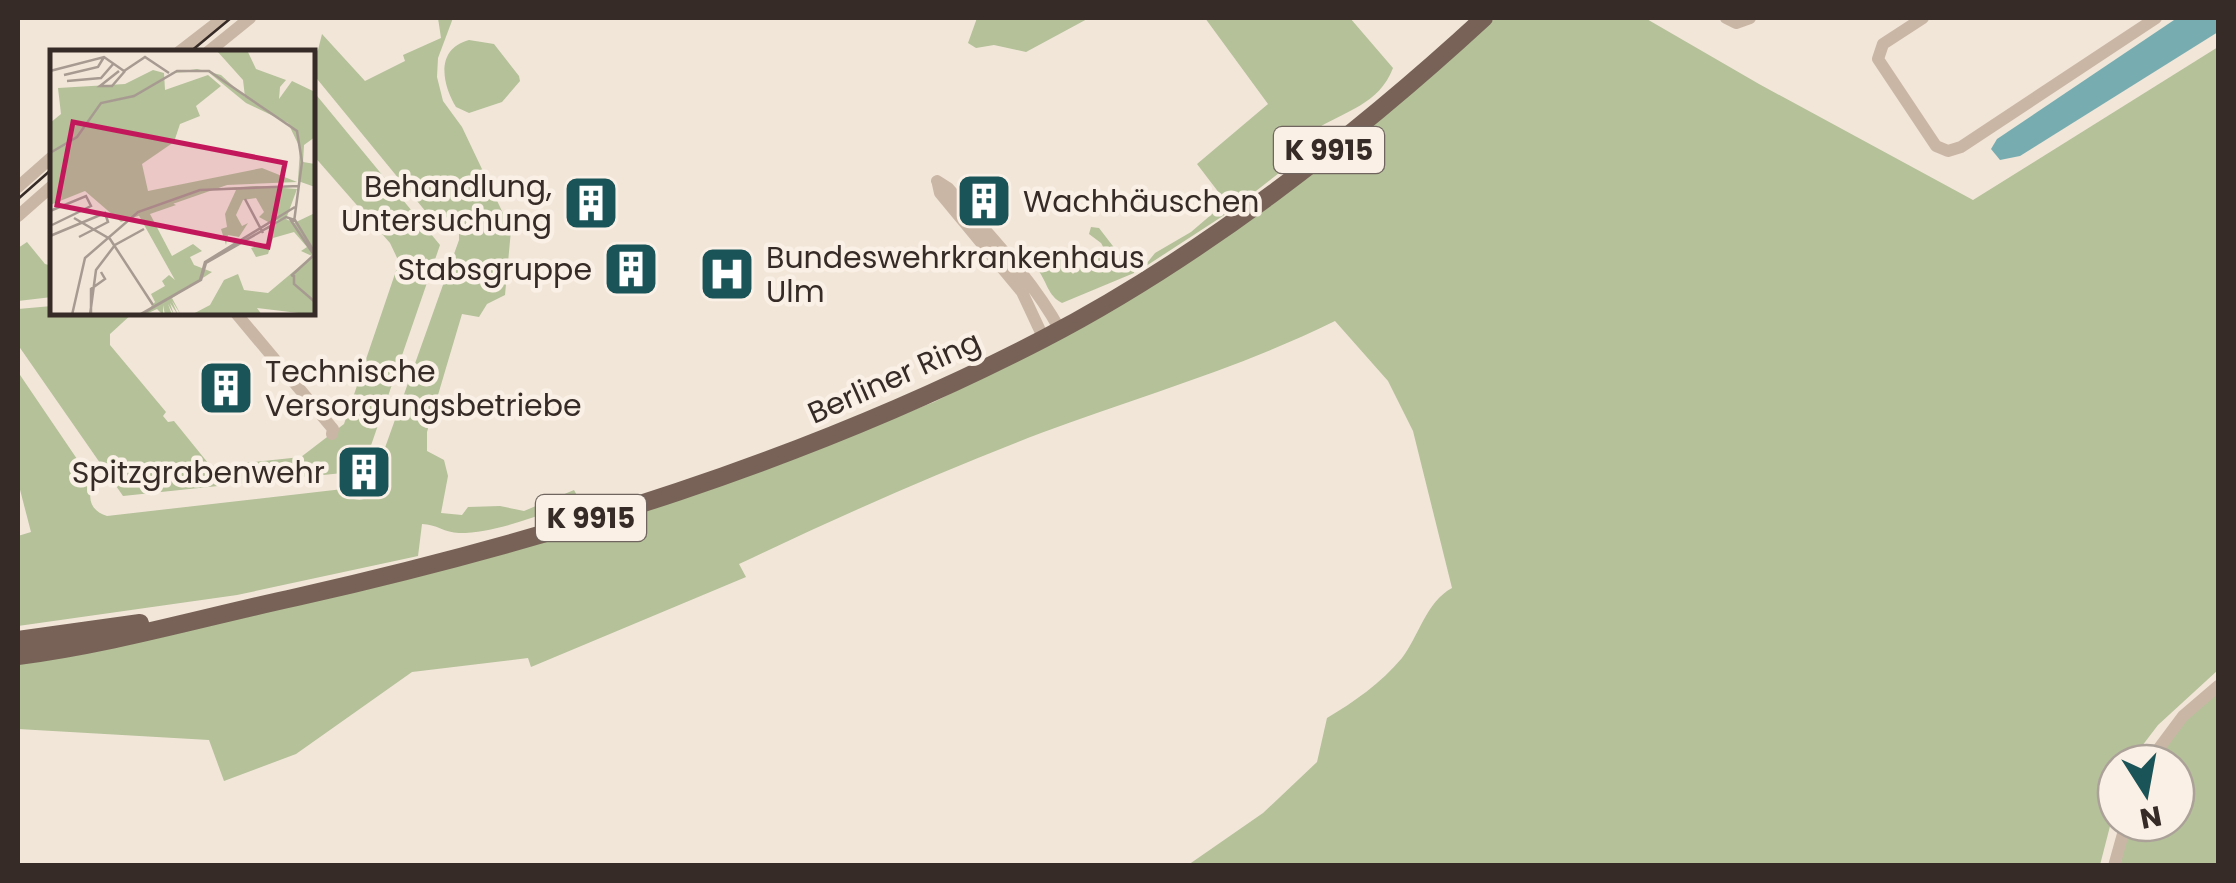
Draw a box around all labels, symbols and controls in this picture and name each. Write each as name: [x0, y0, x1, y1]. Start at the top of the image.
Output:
inset map: [50, 50, 315, 315]
road number: K 9915: [1274, 127, 1384, 173]
place label: Behandlung, Untersuchung: [341, 165, 552, 242]
building icon: Wachhäuschen: [954, 171, 1014, 231]
building icon: Behandlung, Untersuchung: [561, 173, 621, 233]
place label: Wachhäuschen: [1023, 180, 1260, 223]
place label: Bundeswehrkrankenhaus Ulm: [766, 236, 1145, 313]
building icon: Stabsgruppe: [601, 239, 661, 299]
hospital icon: Bundeswehrkrankenhaus Ulm: [697, 244, 757, 304]
place label: Stabsgruppe: [397, 248, 592, 291]
street label: Berliner Ring: [801, 320, 987, 434]
place label: Technische Versorgungsbetriebe: [265, 350, 582, 427]
building icon: Technische Versorgungsbetriebe: [196, 358, 256, 418]
building icon: Spitzgrabenwehr: [334, 442, 394, 502]
place label: Spitzgrabenwehr: [72, 451, 325, 494]
road number: K 9915: [536, 495, 646, 541]
north arrow: [2096, 743, 2196, 843]
text: N: [2137, 796, 2165, 838]

